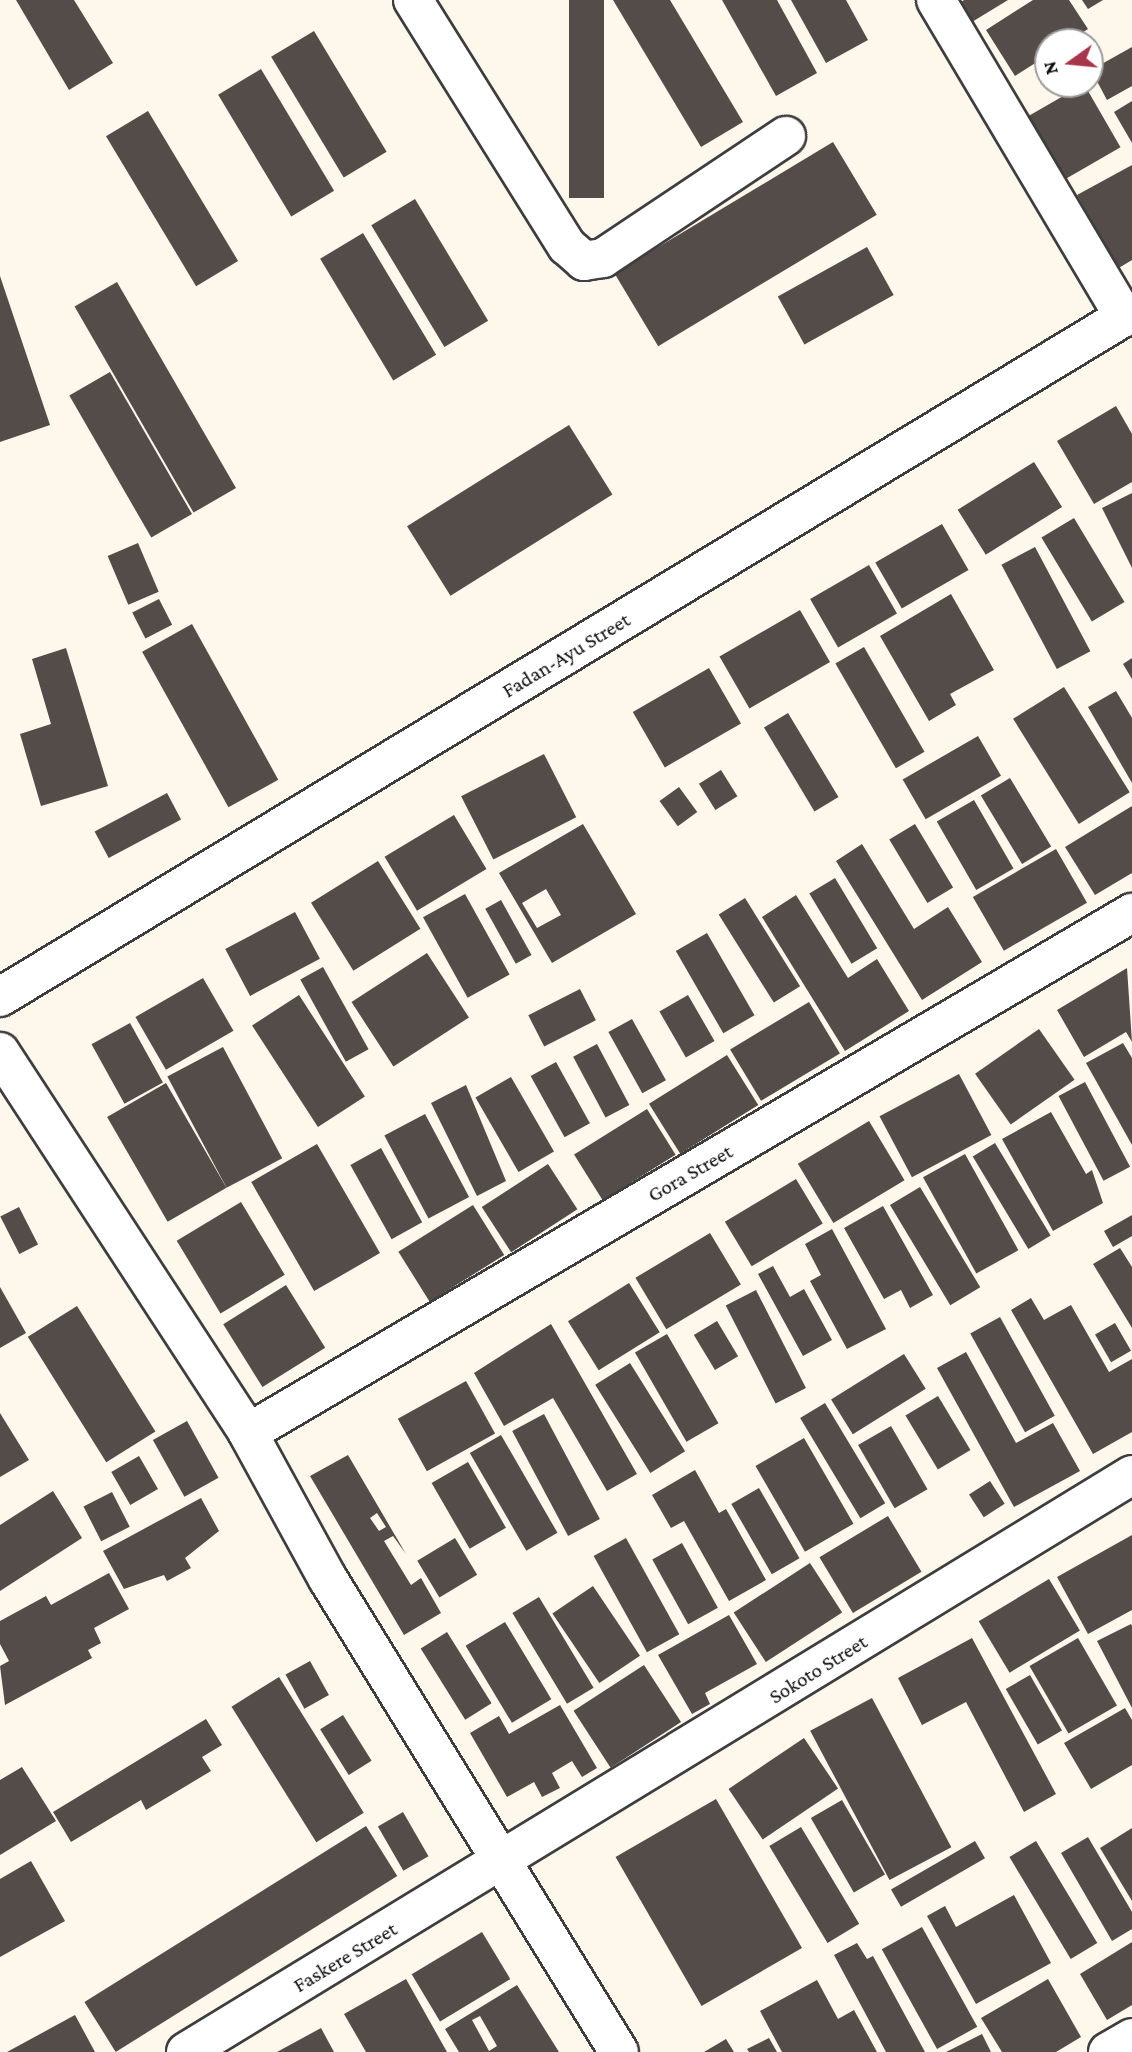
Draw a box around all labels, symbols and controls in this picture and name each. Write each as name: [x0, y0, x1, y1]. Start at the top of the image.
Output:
north arrow: [1034, 28, 1104, 98]
text: N: [1038, 59, 1062, 77]
street label: Fadan-Ayu Street: [498, 607, 634, 703]
street label: Gora Street: [643, 1139, 737, 1207]
street label: Sokoto Street: [764, 1629, 872, 1709]
street label: Faskere Street: [289, 1916, 401, 1998]

